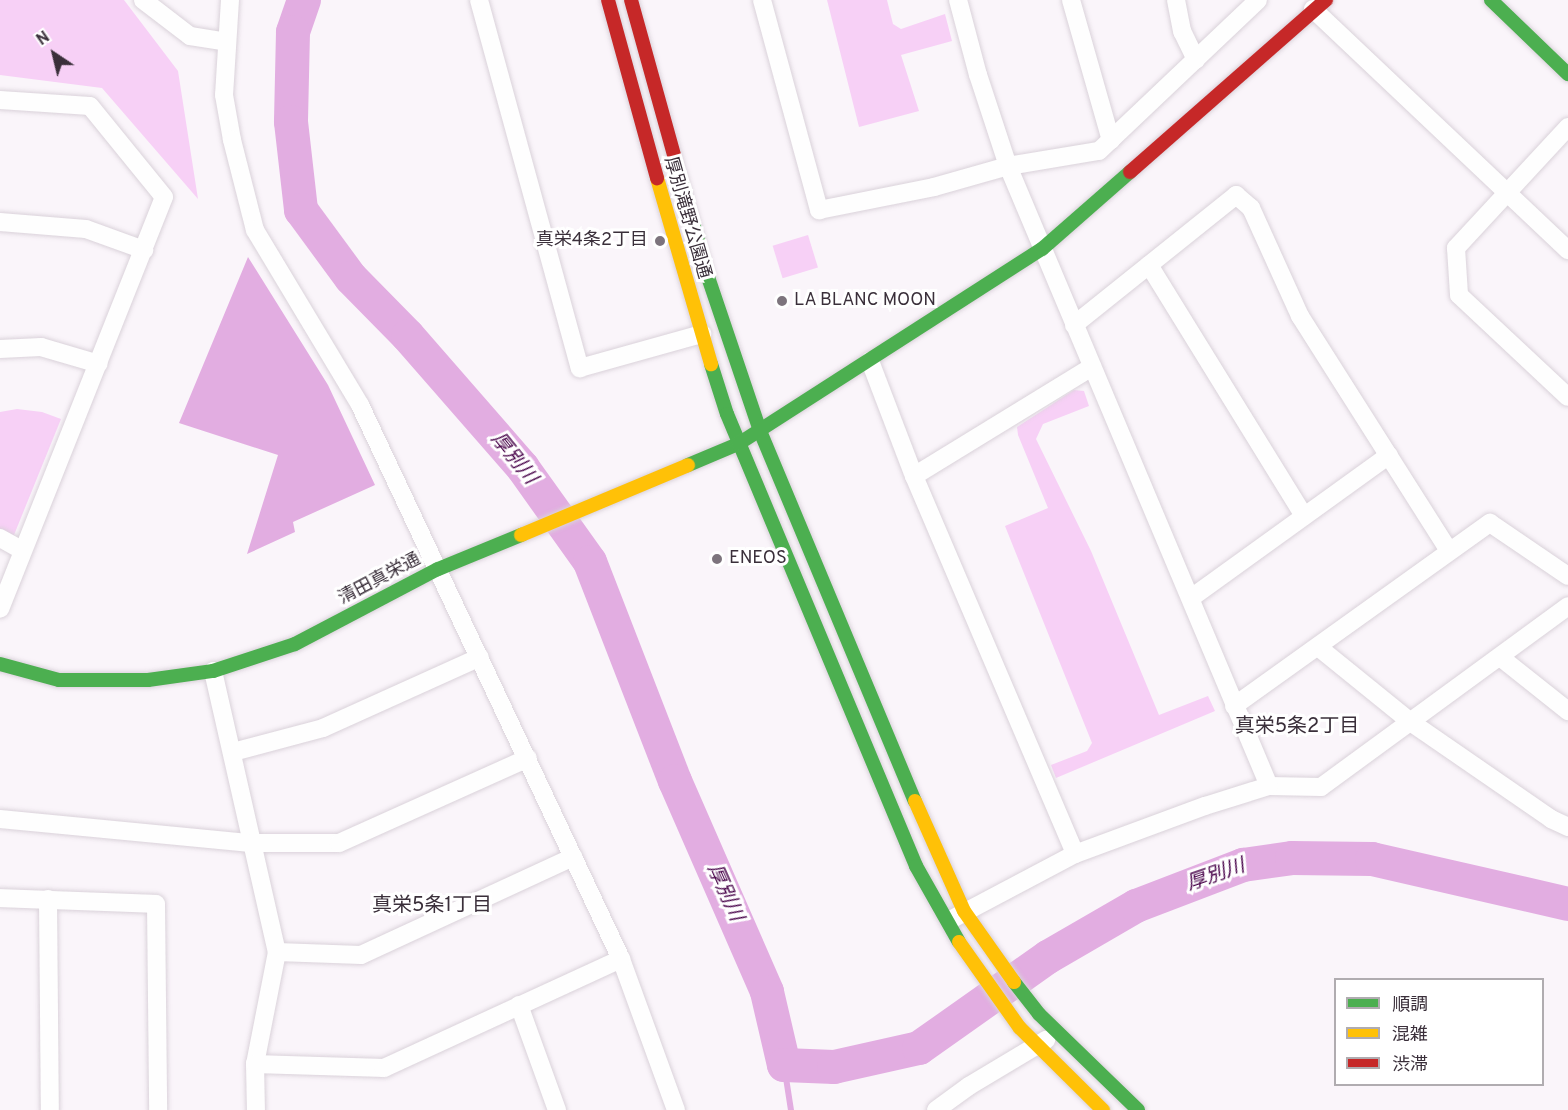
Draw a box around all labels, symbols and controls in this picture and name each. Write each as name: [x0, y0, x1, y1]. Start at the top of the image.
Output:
north arrow: [24, 24, 84, 84]
text: N: [33, 28, 54, 51]
street label: 厚別滝野公園通: [658, 154, 714, 282]
place label: 真栄4条2丁目: [536, 230, 648, 252]
marker: 真栄4条2丁目: [653, 234, 667, 248]
place label: LA BLANC MOON: [794, 290, 937, 312]
marker: LA BLANC MOON: [775, 294, 789, 308]
water label: 厚別川: [485, 428, 541, 490]
place label: ENEOS: [729, 548, 787, 570]
street label: 清田真栄通: [335, 549, 425, 611]
marker: ENEOS: [710, 552, 724, 566]
district label: 真栄5条2丁目: [1235, 715, 1359, 739]
water label: 厚別川: [1184, 855, 1248, 897]
water label: 厚別川: [701, 861, 747, 925]
district label: 真栄5条1丁目: [372, 894, 492, 918]
legend: [1334, 978, 1544, 1086]
text: 順調: [1392, 994, 1428, 1017]
text: 混雑: [1392, 1024, 1428, 1047]
text: 渋滞: [1392, 1054, 1428, 1077]

